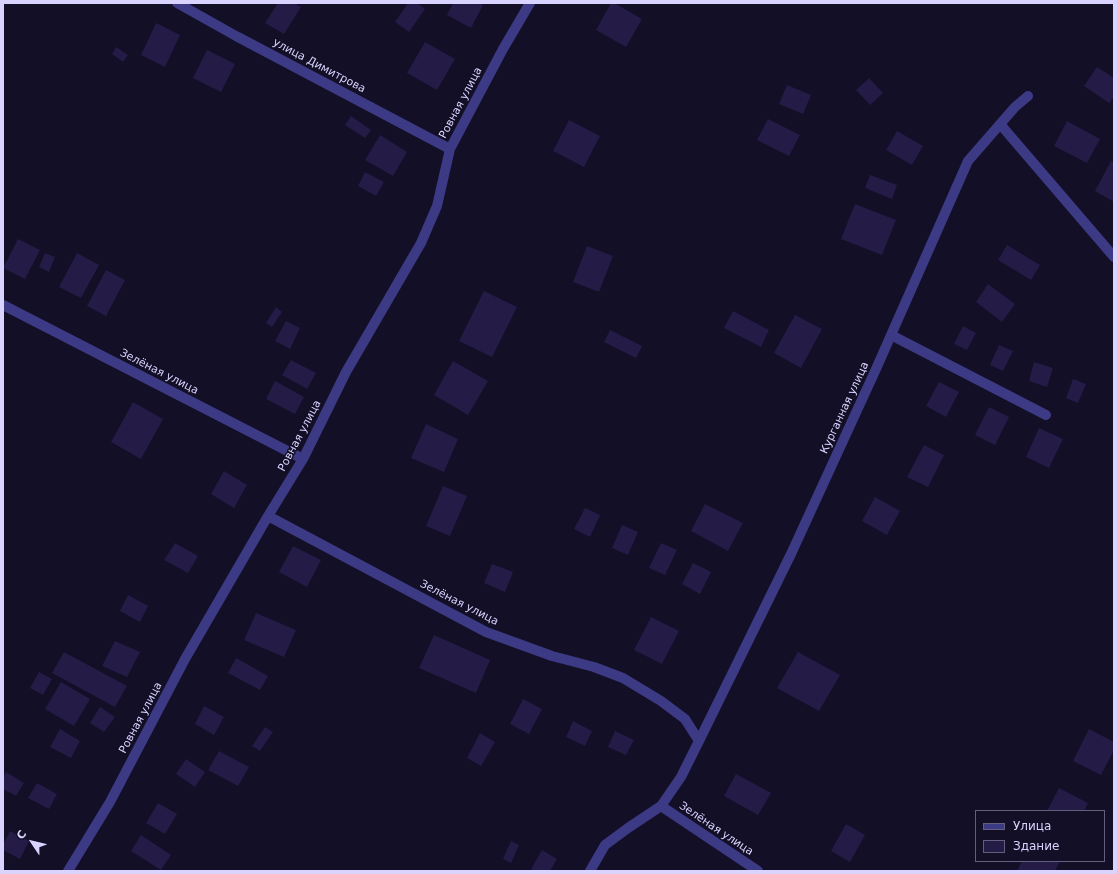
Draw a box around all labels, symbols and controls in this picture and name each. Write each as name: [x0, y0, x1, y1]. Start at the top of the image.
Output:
street label: улица Димитрова: [270, 36, 368, 96]
street label: Ровная улица: [437, 65, 485, 141]
street label: Зелёная улица: [117, 346, 201, 398]
street label: Курганная улица: [818, 360, 872, 456]
street label: Ровная улица: [276, 398, 324, 474]
street label: Зелёная улица: [417, 577, 501, 629]
street label: Ровная улица: [117, 680, 165, 756]
street label: Зелёная улица: [676, 799, 756, 859]
legend: [975, 810, 1105, 862]
text: Улица: [1013, 819, 1051, 833]
north arrow: [12, 822, 52, 862]
text: С: [14, 828, 29, 842]
text: Здание: [1013, 839, 1059, 853]

